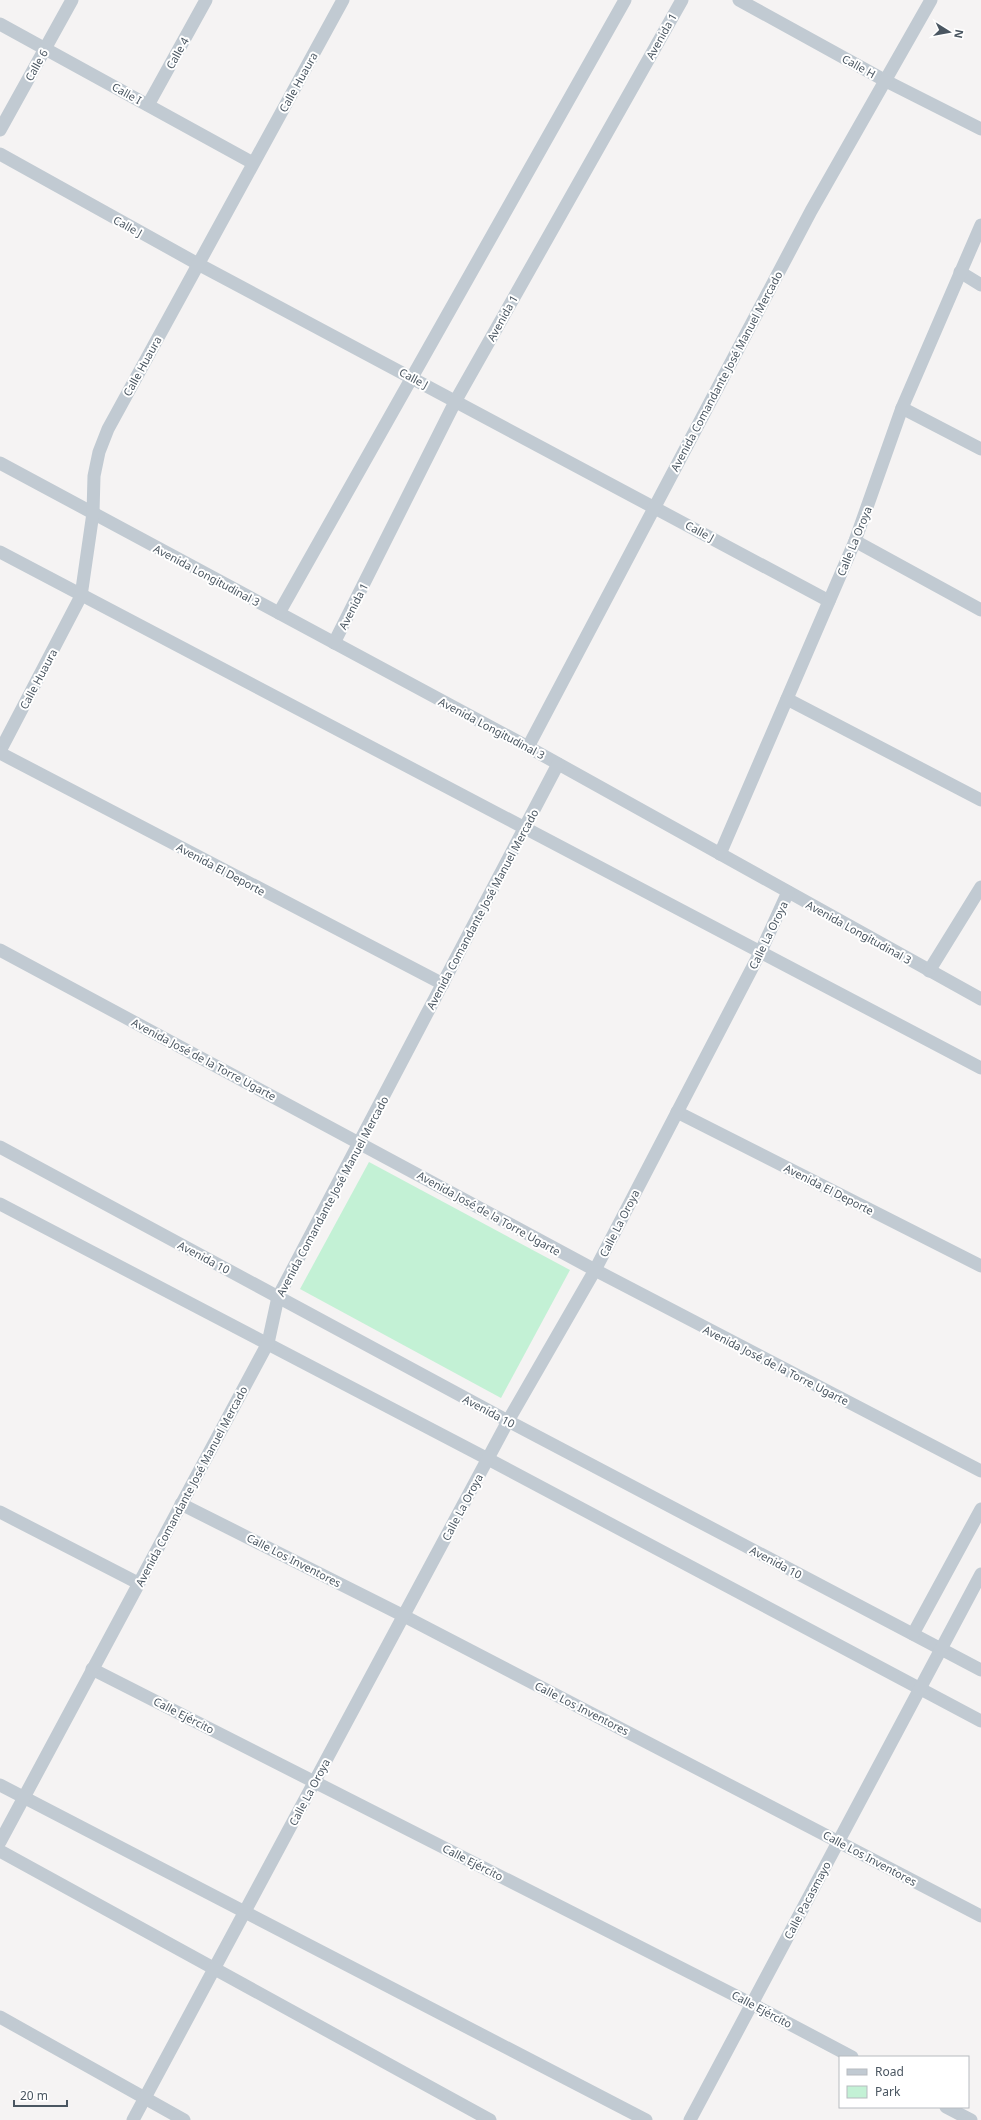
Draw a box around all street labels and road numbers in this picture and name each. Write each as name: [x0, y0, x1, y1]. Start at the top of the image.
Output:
street label: Avenida 1: [642, 10, 680, 62]
street label: Calle 4: [162, 34, 192, 72]
street label: Calle 6: [21, 46, 51, 84]
street label: Calle Huaura: [275, 49, 321, 115]
street label: Calle H: [840, 51, 878, 81]
street label: Calle I: [110, 79, 145, 107]
street label: Calle J: [111, 212, 145, 240]
street label: Avenida Comandante José Manuel Mercado: [667, 268, 786, 474]
street label: Avenida 1: [483, 292, 521, 344]
street label: Calle Huaura: [119, 333, 165, 399]
street label: Calle J: [397, 364, 431, 392]
street label: Calle La Oroya: [833, 504, 875, 578]
street label: Calle J: [683, 517, 717, 545]
street label: Avenida Longitudinal 3: [151, 541, 263, 609]
street label: Avenida 1: [335, 580, 371, 632]
street label: Calle Huaura: [16, 646, 60, 712]
street label: Avenida Longitudinal 3: [436, 694, 548, 762]
street label: Avenida Comandante José Manuel Mercado: [423, 806, 542, 1012]
street label: Avenida El Deporte: [174, 839, 268, 899]
street label: Avenida Longitudinal 3: [804, 897, 914, 967]
street label: Calle La Oroya: [745, 899, 791, 971]
street label: Avenida José de la Torre Ugarte: [129, 1014, 279, 1104]
street label: Avenida Comandante José Manuel Mercado: [273, 1093, 392, 1299]
street label: Avenida El Deporte: [782, 1160, 876, 1218]
street label: Avenida José de la Torre Ugarte: [415, 1167, 563, 1259]
street label: Calle La Oroya: [596, 1187, 642, 1259]
street label: Avenida 10: [175, 1237, 233, 1277]
street label: Avenida José de la Torre Ugarte: [701, 1322, 851, 1408]
street label: Avenida Comandante José Manuel Mercado: [132, 1383, 251, 1589]
street label: Avenida 10: [460, 1391, 518, 1431]
street label: Calle La Oroya: [438, 1471, 486, 1543]
street label: Calle Los Inventores: [244, 1530, 344, 1590]
street label: Avenida 10: [747, 1542, 805, 1582]
street label: Calle Los Inventores: [532, 1678, 632, 1738]
street label: Calle Ejército: [151, 1693, 217, 1737]
street label: Calle La Oroya: [285, 1756, 333, 1828]
street label: Calle Los Inventores: [821, 1827, 919, 1889]
street label: Calle Ejército: [440, 1840, 506, 1884]
street label: Calle Pacasmayo: [780, 1858, 834, 1942]
street label: Calle Ejército: [729, 1987, 795, 2031]

